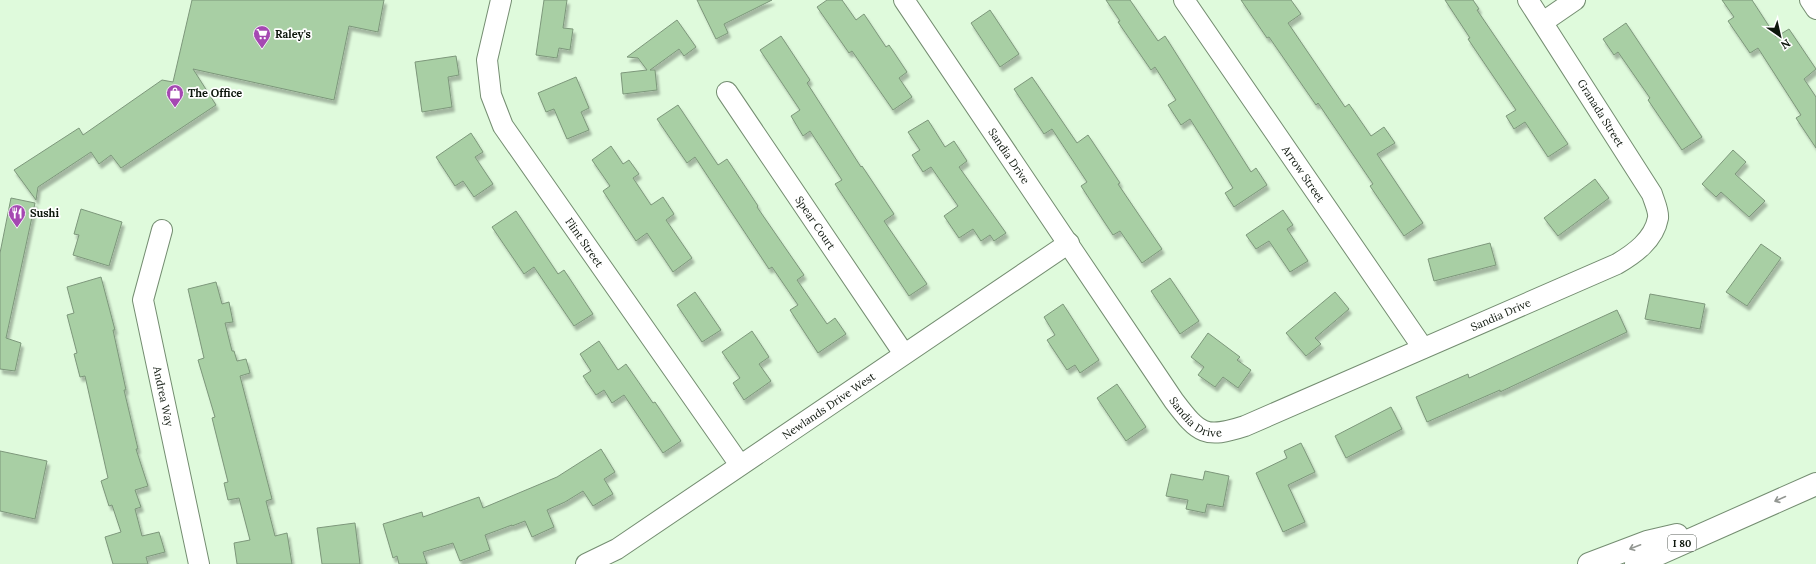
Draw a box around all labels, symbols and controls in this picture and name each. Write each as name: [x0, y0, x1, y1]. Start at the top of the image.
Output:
north arrow: [1760, 16, 1800, 56]
supermarket icon: Raley's: [252, 24, 272, 49]
place label: Raley's: [275, 27, 311, 41]
text: N: [1778, 36, 1793, 53]
street label: Granada Street: [1575, 76, 1628, 150]
shop icon: The Office: [165, 83, 185, 108]
place label: The Office: [188, 86, 242, 100]
street label: Sandia Drive: [985, 125, 1033, 187]
street label: Arrow Street: [1279, 142, 1328, 206]
street label: Spear Court: [792, 193, 839, 253]
restaurant icon: Sushi: [7, 203, 27, 228]
place label: Sushi: [30, 206, 59, 220]
street label: Flint Street: [562, 215, 607, 270]
street label: Sandia Drive: [1468, 295, 1533, 334]
street label: Andrea Way: [150, 364, 177, 428]
street label: Newlands Drive West: [779, 369, 878, 442]
street label: Sandia Drive: [1166, 394, 1222, 440]
one-way arrow: [1775, 496, 1787, 504]
road number: I 80: [1668, 535, 1696, 551]
one-way arrow: [1629, 543, 1641, 551]

